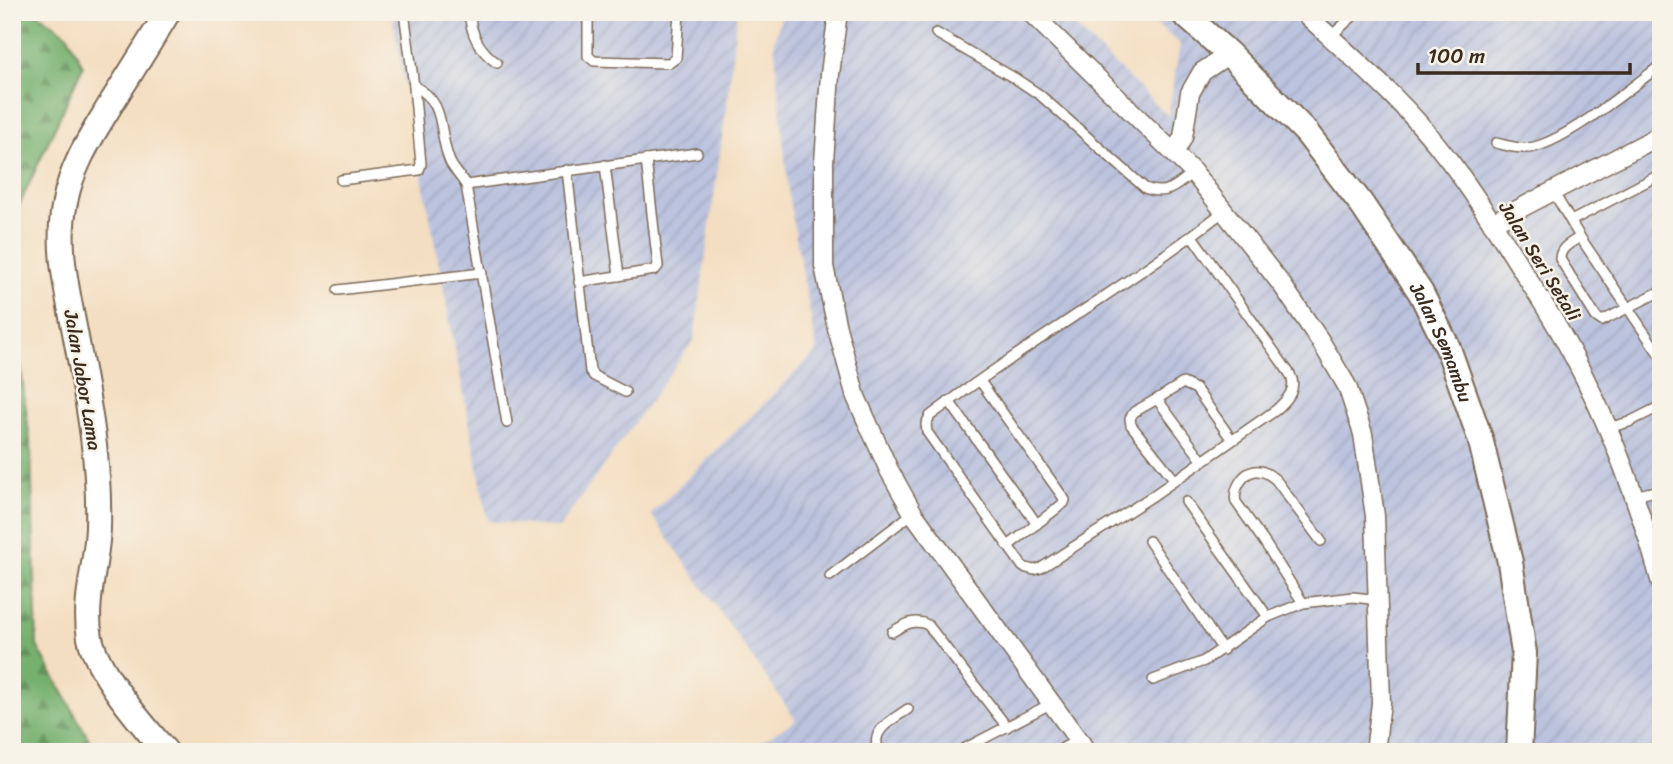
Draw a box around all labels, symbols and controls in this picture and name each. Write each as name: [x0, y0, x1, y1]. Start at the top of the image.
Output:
scale bar: [1418, 32, 1629, 76]
text: 100 m: [1428, 37, 1485, 75]
street label: Jalan Seri Setali: [1489, 194, 1590, 328]
street label: Jalan Semambu: [1401, 274, 1482, 407]
street label: Jalan Jabor Lama: [54, 306, 112, 453]

